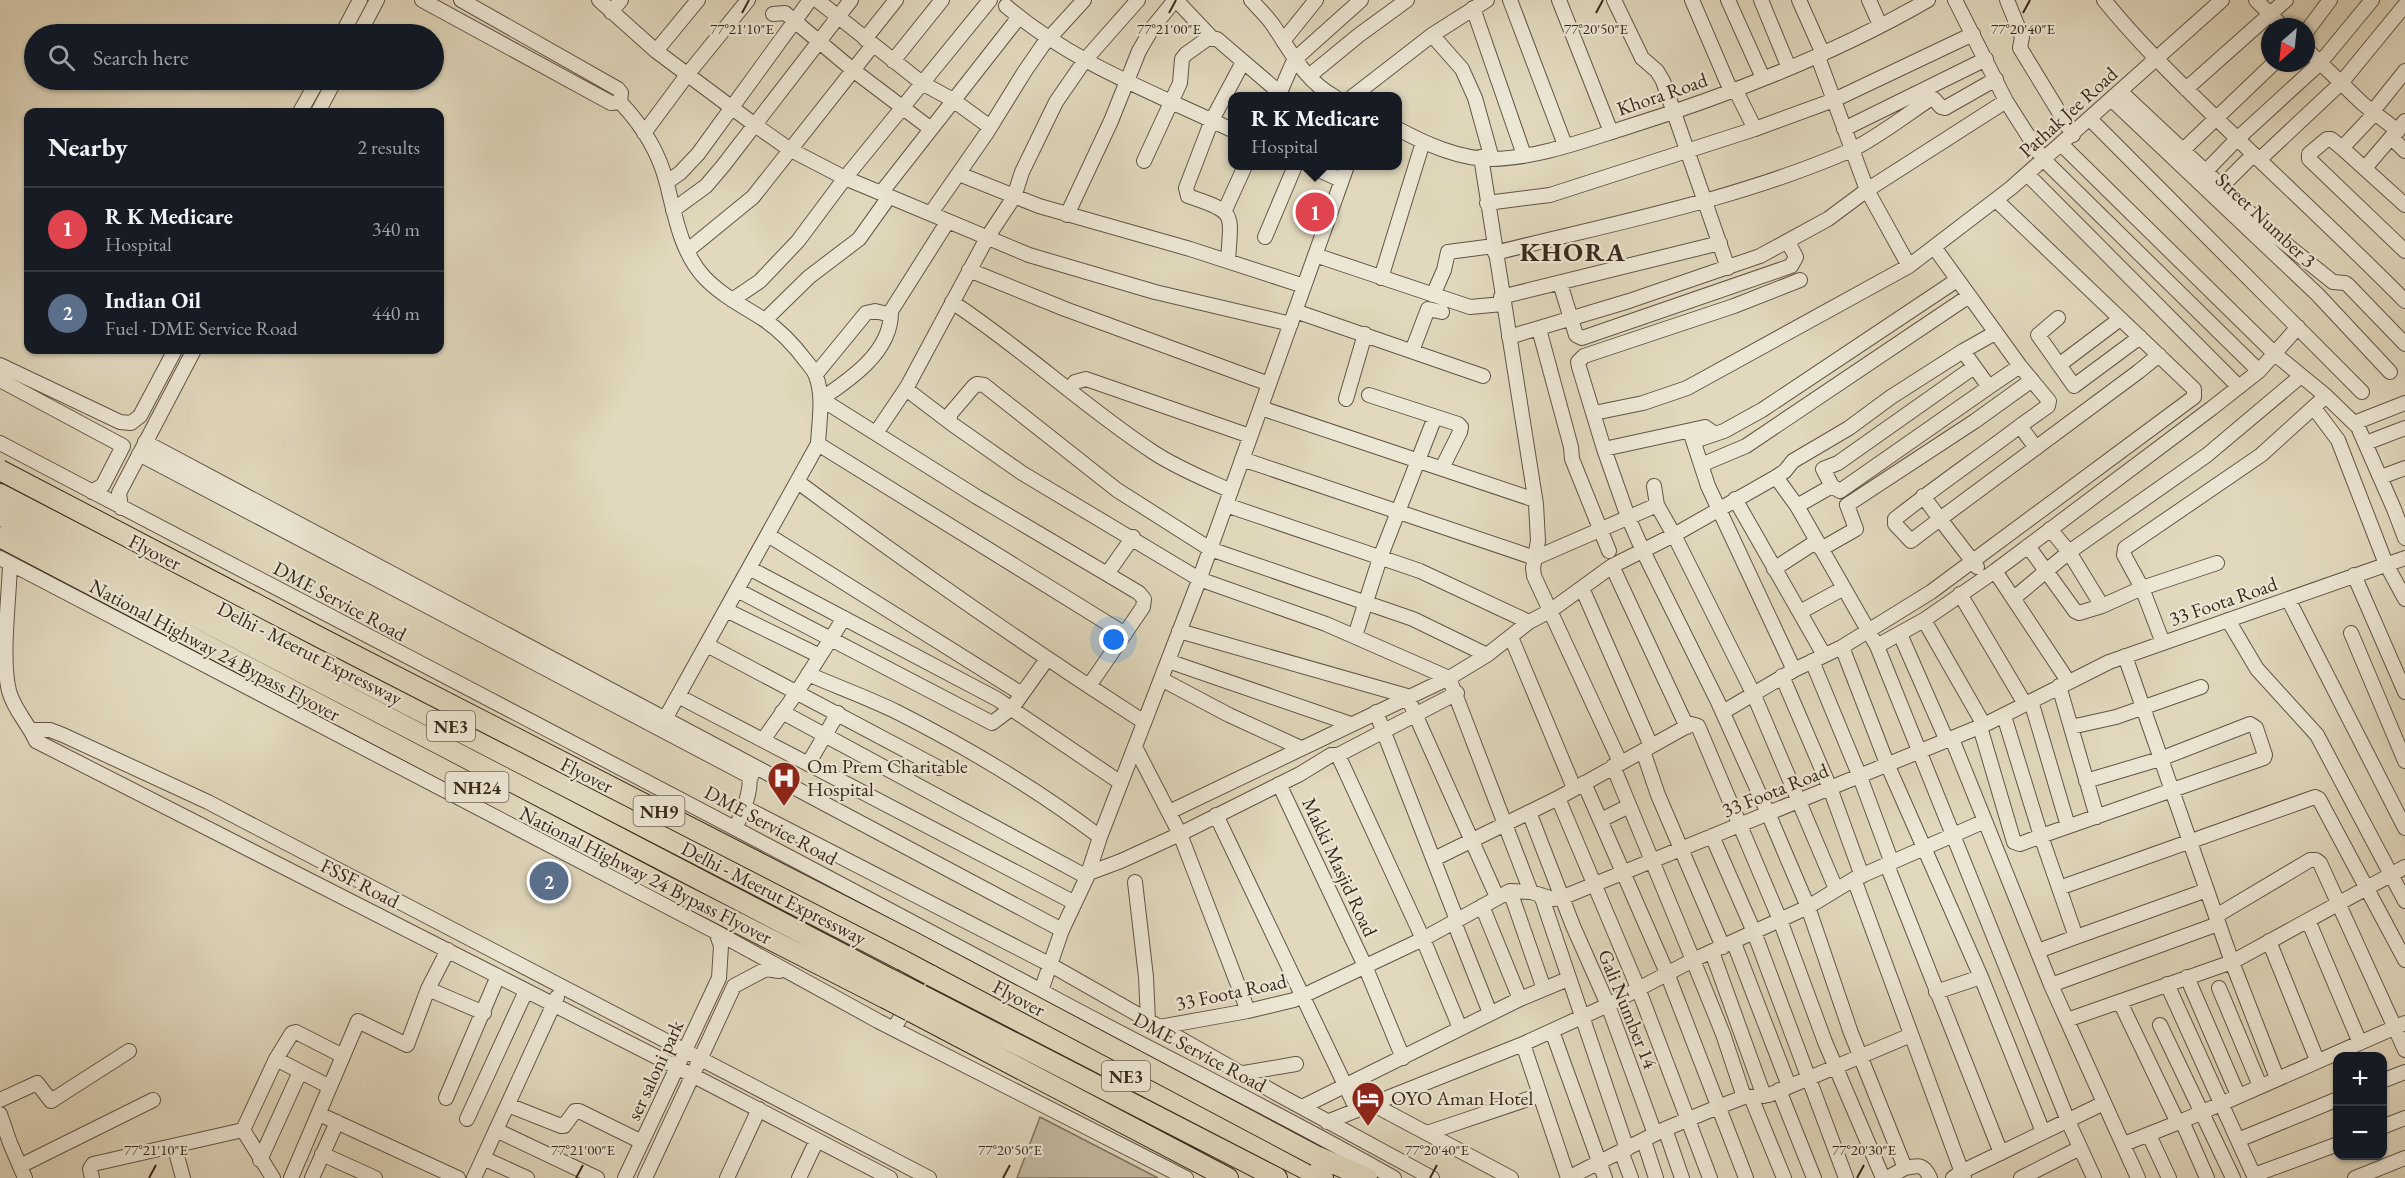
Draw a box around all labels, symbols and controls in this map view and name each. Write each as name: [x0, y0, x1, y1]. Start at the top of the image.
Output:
north arrow: [2261, 18, 2315, 72]
text: 77°21'10"E: [710, 19, 775, 38]
text: 77°21'00"E: [1137, 19, 1202, 38]
text: 77°20'50"E: [1564, 19, 1629, 38]
text: 77°20'40"E: [1991, 19, 2056, 38]
search box: [24, 24, 444, 90]
icon: search: [45, 41, 78, 74]
text: Search here: [93, 43, 188, 72]
street label: Pathak Jee Road: [2013, 60, 2123, 163]
street label: Khora Road: [1613, 66, 1712, 122]
popup: [1228, 92, 1402, 170]
text: R K Medicare: [1251, 104, 1379, 133]
text: Nearby: [48, 130, 128, 164]
text: Hospital: [1251, 133, 1318, 159]
text: 2 results: [357, 134, 420, 160]
street label: Street Number 3: [2210, 167, 2322, 273]
pin: 1: [1296, 190, 1334, 234]
text: R K Medicare: [105, 202, 233, 231]
text: 1: [62, 216, 73, 242]
text: 340 m: [372, 216, 420, 242]
text: Hospital: [105, 231, 172, 257]
district label: KHORA: [1520, 235, 1626, 269]
text: Indian Oil: [105, 286, 201, 315]
text: 2: [62, 300, 73, 326]
text: 440 m: [372, 300, 420, 326]
text: Fuel · DME Service Road: [105, 315, 298, 341]
street label: Flyover: [124, 528, 186, 576]
street label: DME Service Road: [269, 555, 412, 647]
street label: 33 Foota Road: [2165, 570, 2281, 632]
street label: National Highway 24 Bypass Flyover: [85, 573, 345, 727]
street label: Delhi - Meerut Expressway: [213, 595, 407, 711]
your location: [1099, 625, 1128, 654]
road number: NE3: [427, 711, 475, 741]
street label: Flyover: [556, 751, 618, 799]
place label: Om Prem Charitable Hospital: [807, 753, 968, 802]
street label: 33 Foota Road: [1718, 756, 1833, 823]
hospital icon: Om Prem Charitable Hospital: [766, 760, 802, 807]
road number: NH24: [446, 772, 508, 802]
street label: DME Service Road: [700, 779, 843, 871]
street label: Makki Masjid Road: [1296, 793, 1384, 942]
road number: NH9: [634, 796, 684, 826]
street label: National Highway 24 Bypass Flyover: [516, 801, 776, 949]
street label: Delhi - Meerut Expressway: [677, 835, 871, 951]
street label: FSSF Road: [316, 852, 405, 914]
pin: 2: [530, 858, 568, 904]
street label: Gali Number 14: [1592, 946, 1664, 1073]
street label: 33 Foota Road: [1173, 967, 1290, 1016]
street label: Flyover: [988, 973, 1050, 1023]
street label: DME Service Road: [1129, 1006, 1272, 1098]
street label: ser saloni park: [620, 1015, 690, 1124]
map controls: [2333, 1052, 2387, 1160]
button: +: [2333, 1052, 2387, 1106]
road number: NE3: [1102, 1061, 1150, 1091]
hotel icon: OYO Aman Hotel: [1350, 1080, 1386, 1127]
place label: OYO Aman Hotel: [1391, 1085, 1533, 1111]
button: −: [2333, 1106, 2387, 1160]
text: 77°21'10"E: [124, 1140, 189, 1159]
text: 77°21'00"E: [551, 1140, 616, 1159]
text: 77°20'50"E: [978, 1140, 1043, 1159]
text: 77°20'40"E: [1405, 1140, 1470, 1159]
text: 77°20'30"E: [1832, 1140, 1897, 1159]

